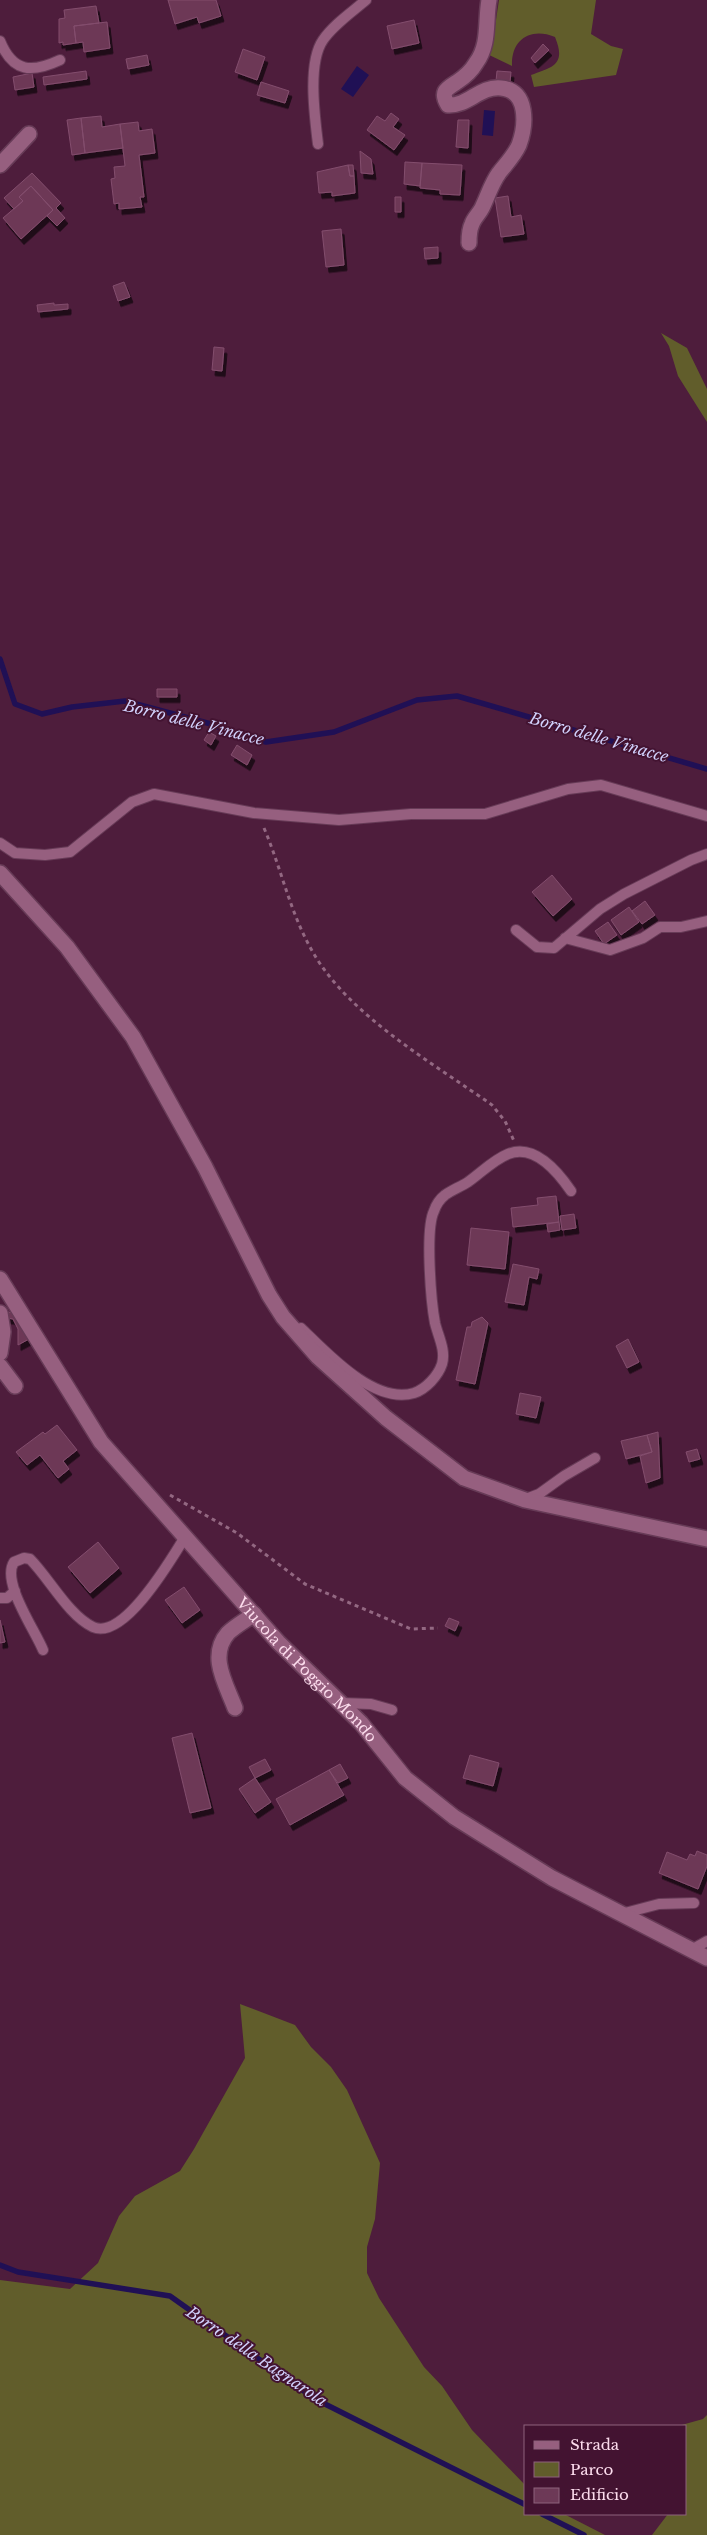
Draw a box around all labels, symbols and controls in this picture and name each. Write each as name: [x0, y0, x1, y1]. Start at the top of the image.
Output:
water label: Borro delle Vinacce: [121, 695, 267, 749]
water label: Borro delle Vinacce: [526, 707, 672, 767]
street label: Viucola di Poggio Mondo: [232, 1592, 382, 1746]
water label: Borro della Bagnarola: [182, 2301, 331, 2411]
legend: [524, 2425, 687, 2515]
text: Strada: [570, 2435, 620, 2454]
text: Parco: [570, 2460, 613, 2479]
text: Edificio: [570, 2485, 629, 2504]

